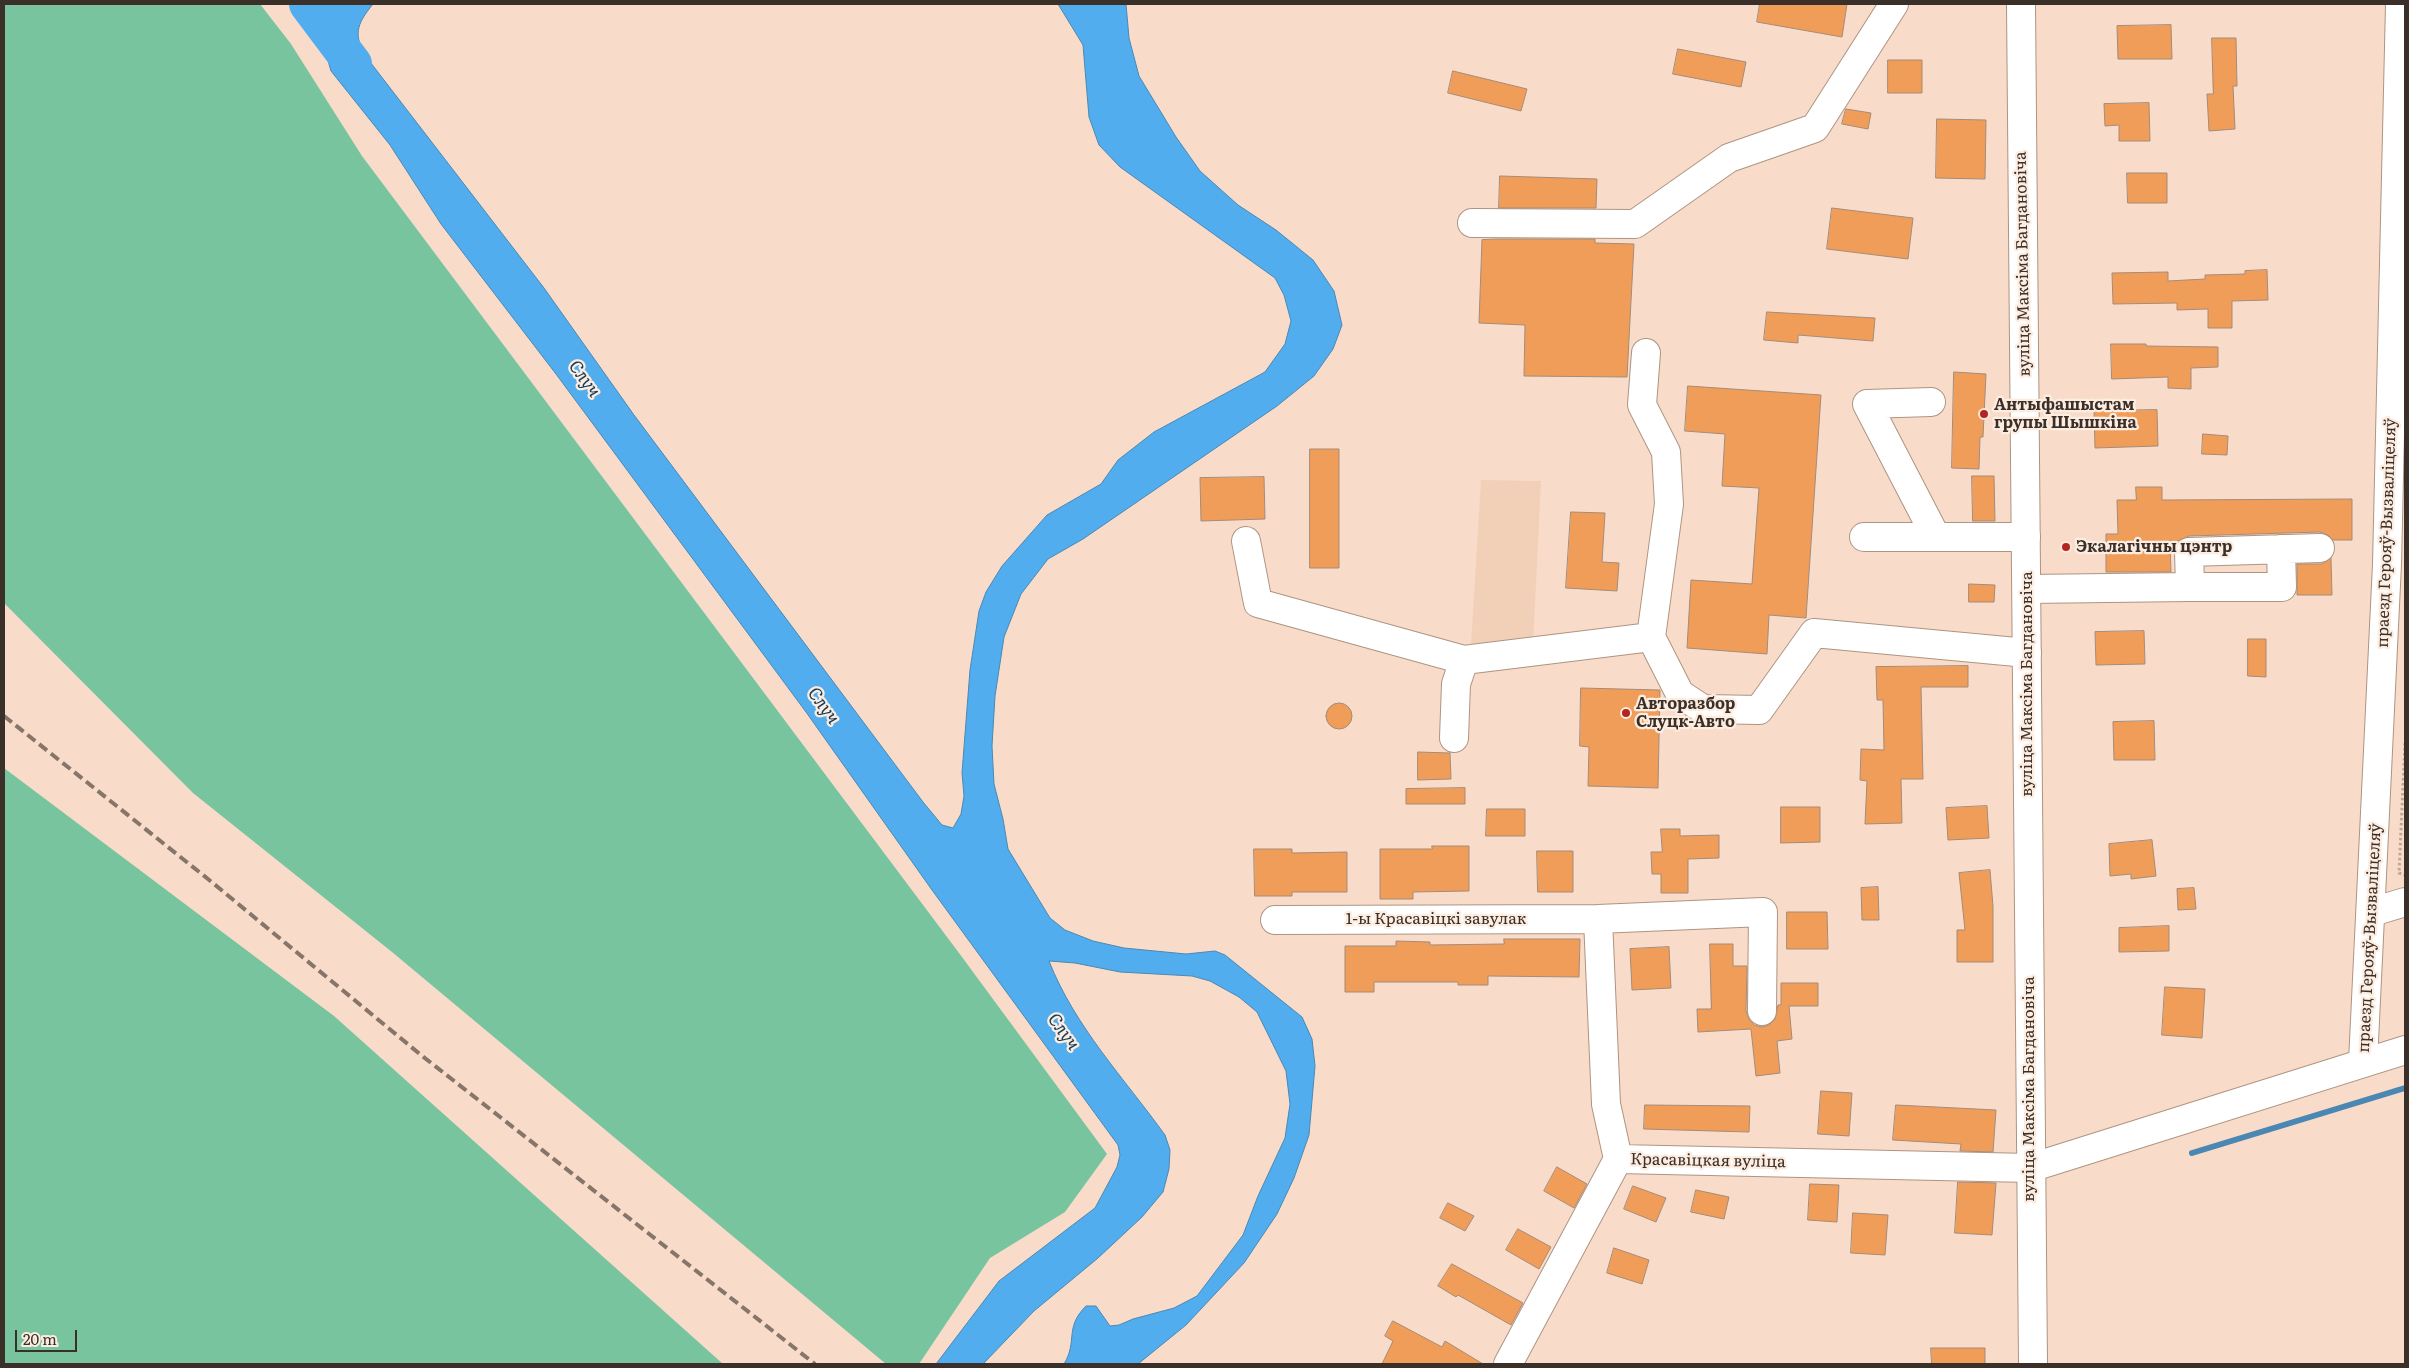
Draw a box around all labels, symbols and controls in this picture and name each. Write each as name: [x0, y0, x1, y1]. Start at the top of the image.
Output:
street label: вуліца Максіма Багдановіча: [2011, 151, 2035, 377]
water label: Случ: [563, 356, 605, 402]
place label: Антыфашыстам групы Шышкіна: [1994, 395, 2137, 433]
marker: Антыфашыстам групы Шышкіна: [1978, 408, 1990, 420]
street label: праезд Герояў-Вызваліцеляў: [2373, 418, 2401, 648]
place label: Экалагічны цэнтр: [2076, 537, 2232, 557]
marker: Экалагічны цэнтр: [2060, 541, 2072, 553]
street label: вуліца Максіма Багдановіча: [2017, 571, 2037, 797]
water label: Случ: [802, 683, 844, 729]
place label: Авторазбор Слуцк-Авто: [1636, 694, 1735, 732]
marker: Авторазбор Слуцк-Авто: [1620, 707, 1632, 719]
street label: праезд Герояў-Вызваліцеляў: [2354, 823, 2386, 1053]
street label: 1-ы Красавіцкі завулак: [1346, 909, 1526, 929]
street label: вуліца Максіма Багдановіча: [2019, 976, 2039, 1202]
water label: Случ: [1042, 1009, 1084, 1055]
street label: Красавіцкая вуліца: [1630, 1150, 1786, 1172]
scale bar: [18, 1320, 80, 1352]
text: 20 m: [23, 1327, 57, 1350]

